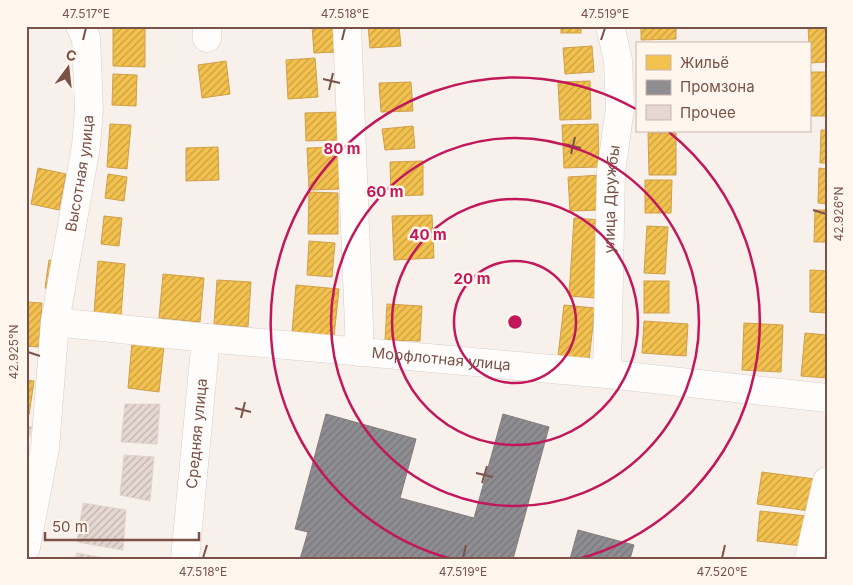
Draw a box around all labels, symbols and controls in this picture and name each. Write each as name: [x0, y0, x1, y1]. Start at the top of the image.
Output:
text: 47.517°E: [62, 6, 110, 21]
text: 47.518°E: [321, 6, 369, 21]
text: 47.519°E: [581, 6, 629, 21]
north arrow: [42, 42, 92, 92]
legend: [636, 42, 810, 132]
text: С: [64, 45, 79, 65]
text: Жильё: [680, 53, 729, 72]
text: Промзона: [680, 77, 755, 96]
text: Прочее: [680, 103, 736, 122]
street label: Высотная улица: [61, 114, 98, 233]
text: 80 m: [323, 139, 361, 158]
street label: улица Дружбы: [599, 144, 624, 254]
text: 60 m: [366, 182, 404, 201]
text: 42.926°N: [831, 186, 846, 242]
text: 40 m: [409, 225, 447, 244]
text: 20 m: [454, 269, 490, 288]
centre of rings: [506, 313, 524, 331]
text: 42.925°N: [6, 324, 21, 380]
street label: Морфлотная улица: [371, 343, 512, 374]
street label: Средняя улица: [182, 377, 211, 490]
scale bar: [45, 510, 199, 542]
text: 50 m: [52, 517, 88, 536]
text: 47.518°E: [179, 564, 227, 579]
text: 47.519°E: [439, 564, 487, 579]
text: 47.520°E: [696, 564, 748, 579]

